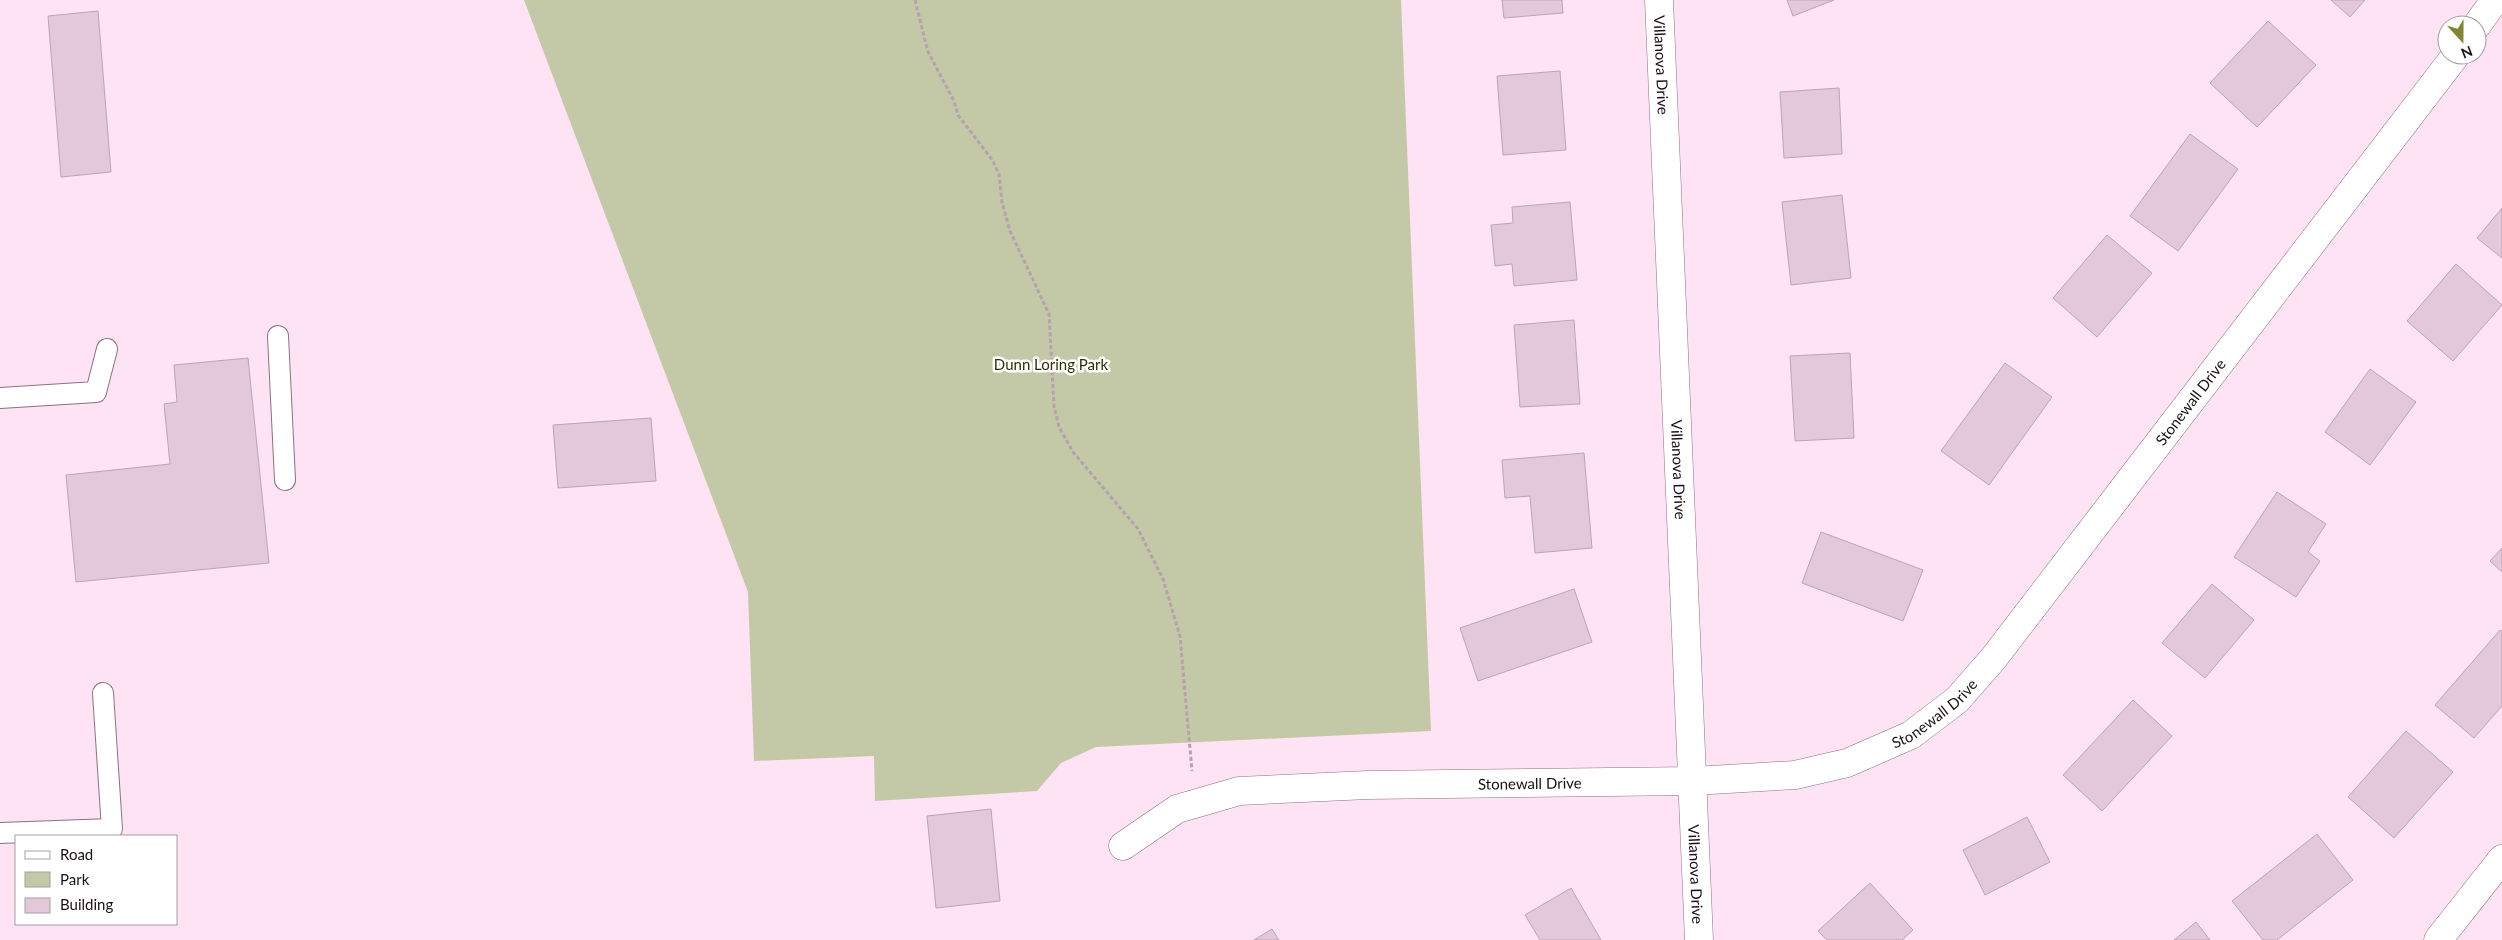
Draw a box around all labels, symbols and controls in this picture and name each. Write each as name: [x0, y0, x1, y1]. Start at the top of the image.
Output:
street label: Villanova Drive: [1651, 15, 1673, 115]
north arrow: [2437, 15, 2487, 65]
text: N: [2459, 43, 2475, 62]
park label: Dunn Loring Park: [994, 355, 1109, 373]
street label: Stonewall Drive: [2151, 355, 2229, 448]
street label: Villanova Drive: [1668, 419, 1690, 520]
street label: Stonewall Drive: [1889, 675, 1981, 751]
street label: Stonewall Drive: [1478, 773, 1582, 793]
street label: Villanova Drive: [1685, 824, 1707, 924]
legend: [15, 835, 178, 925]
text: Road: [60, 845, 93, 863]
text: Park: [60, 870, 90, 888]
text: Building: [60, 895, 113, 913]

